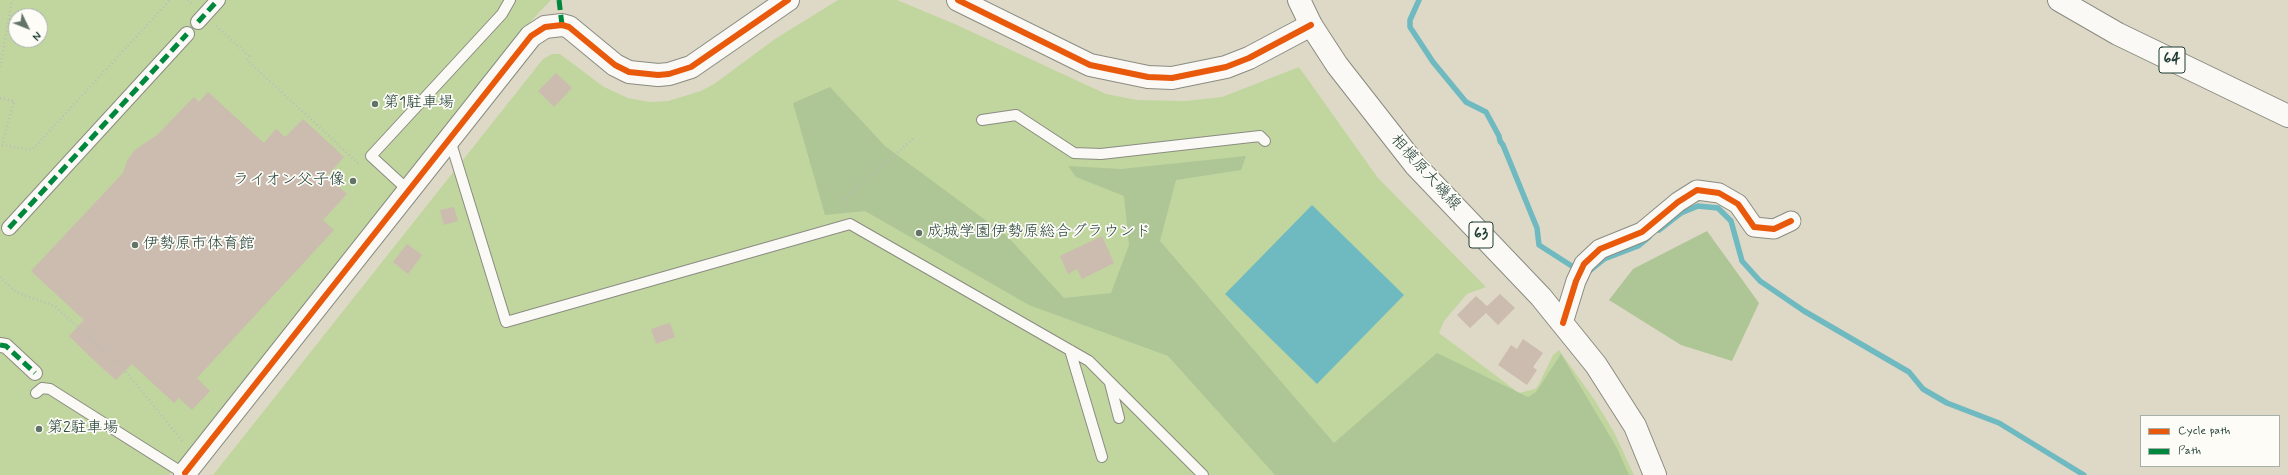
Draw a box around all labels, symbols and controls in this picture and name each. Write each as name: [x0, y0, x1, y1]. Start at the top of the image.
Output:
north arrow: [8, 8, 48, 48]
text: N: [28, 28, 44, 43]
road number: 64: [2159, 47, 2185, 73]
place label: 第1駐車場: [383, 94, 454, 114]
marker: 第1駐車場: [370, 99, 380, 109]
street label: 相模原大磯線: [1386, 131, 1464, 215]
place label: ライオン父子像: [233, 171, 345, 191]
marker: ライオン父子像: [348, 176, 358, 186]
road number: 63: [1469, 222, 1493, 248]
place label: 成城学園伊勢原総合グラウンド: [927, 223, 1151, 243]
marker: 成城学園伊勢原総合グラウンド: [914, 228, 924, 238]
place label: 伊勢原市体育館: [143, 235, 255, 255]
marker: 伊勢原市体育館: [130, 240, 140, 250]
legend: [2140, 415, 2280, 467]
place label: 第2駐車場: [47, 419, 119, 439]
text: Cycle path: [2178, 423, 2230, 439]
marker: 第2駐車場: [34, 424, 44, 434]
text: Path: [2178, 443, 2201, 459]

